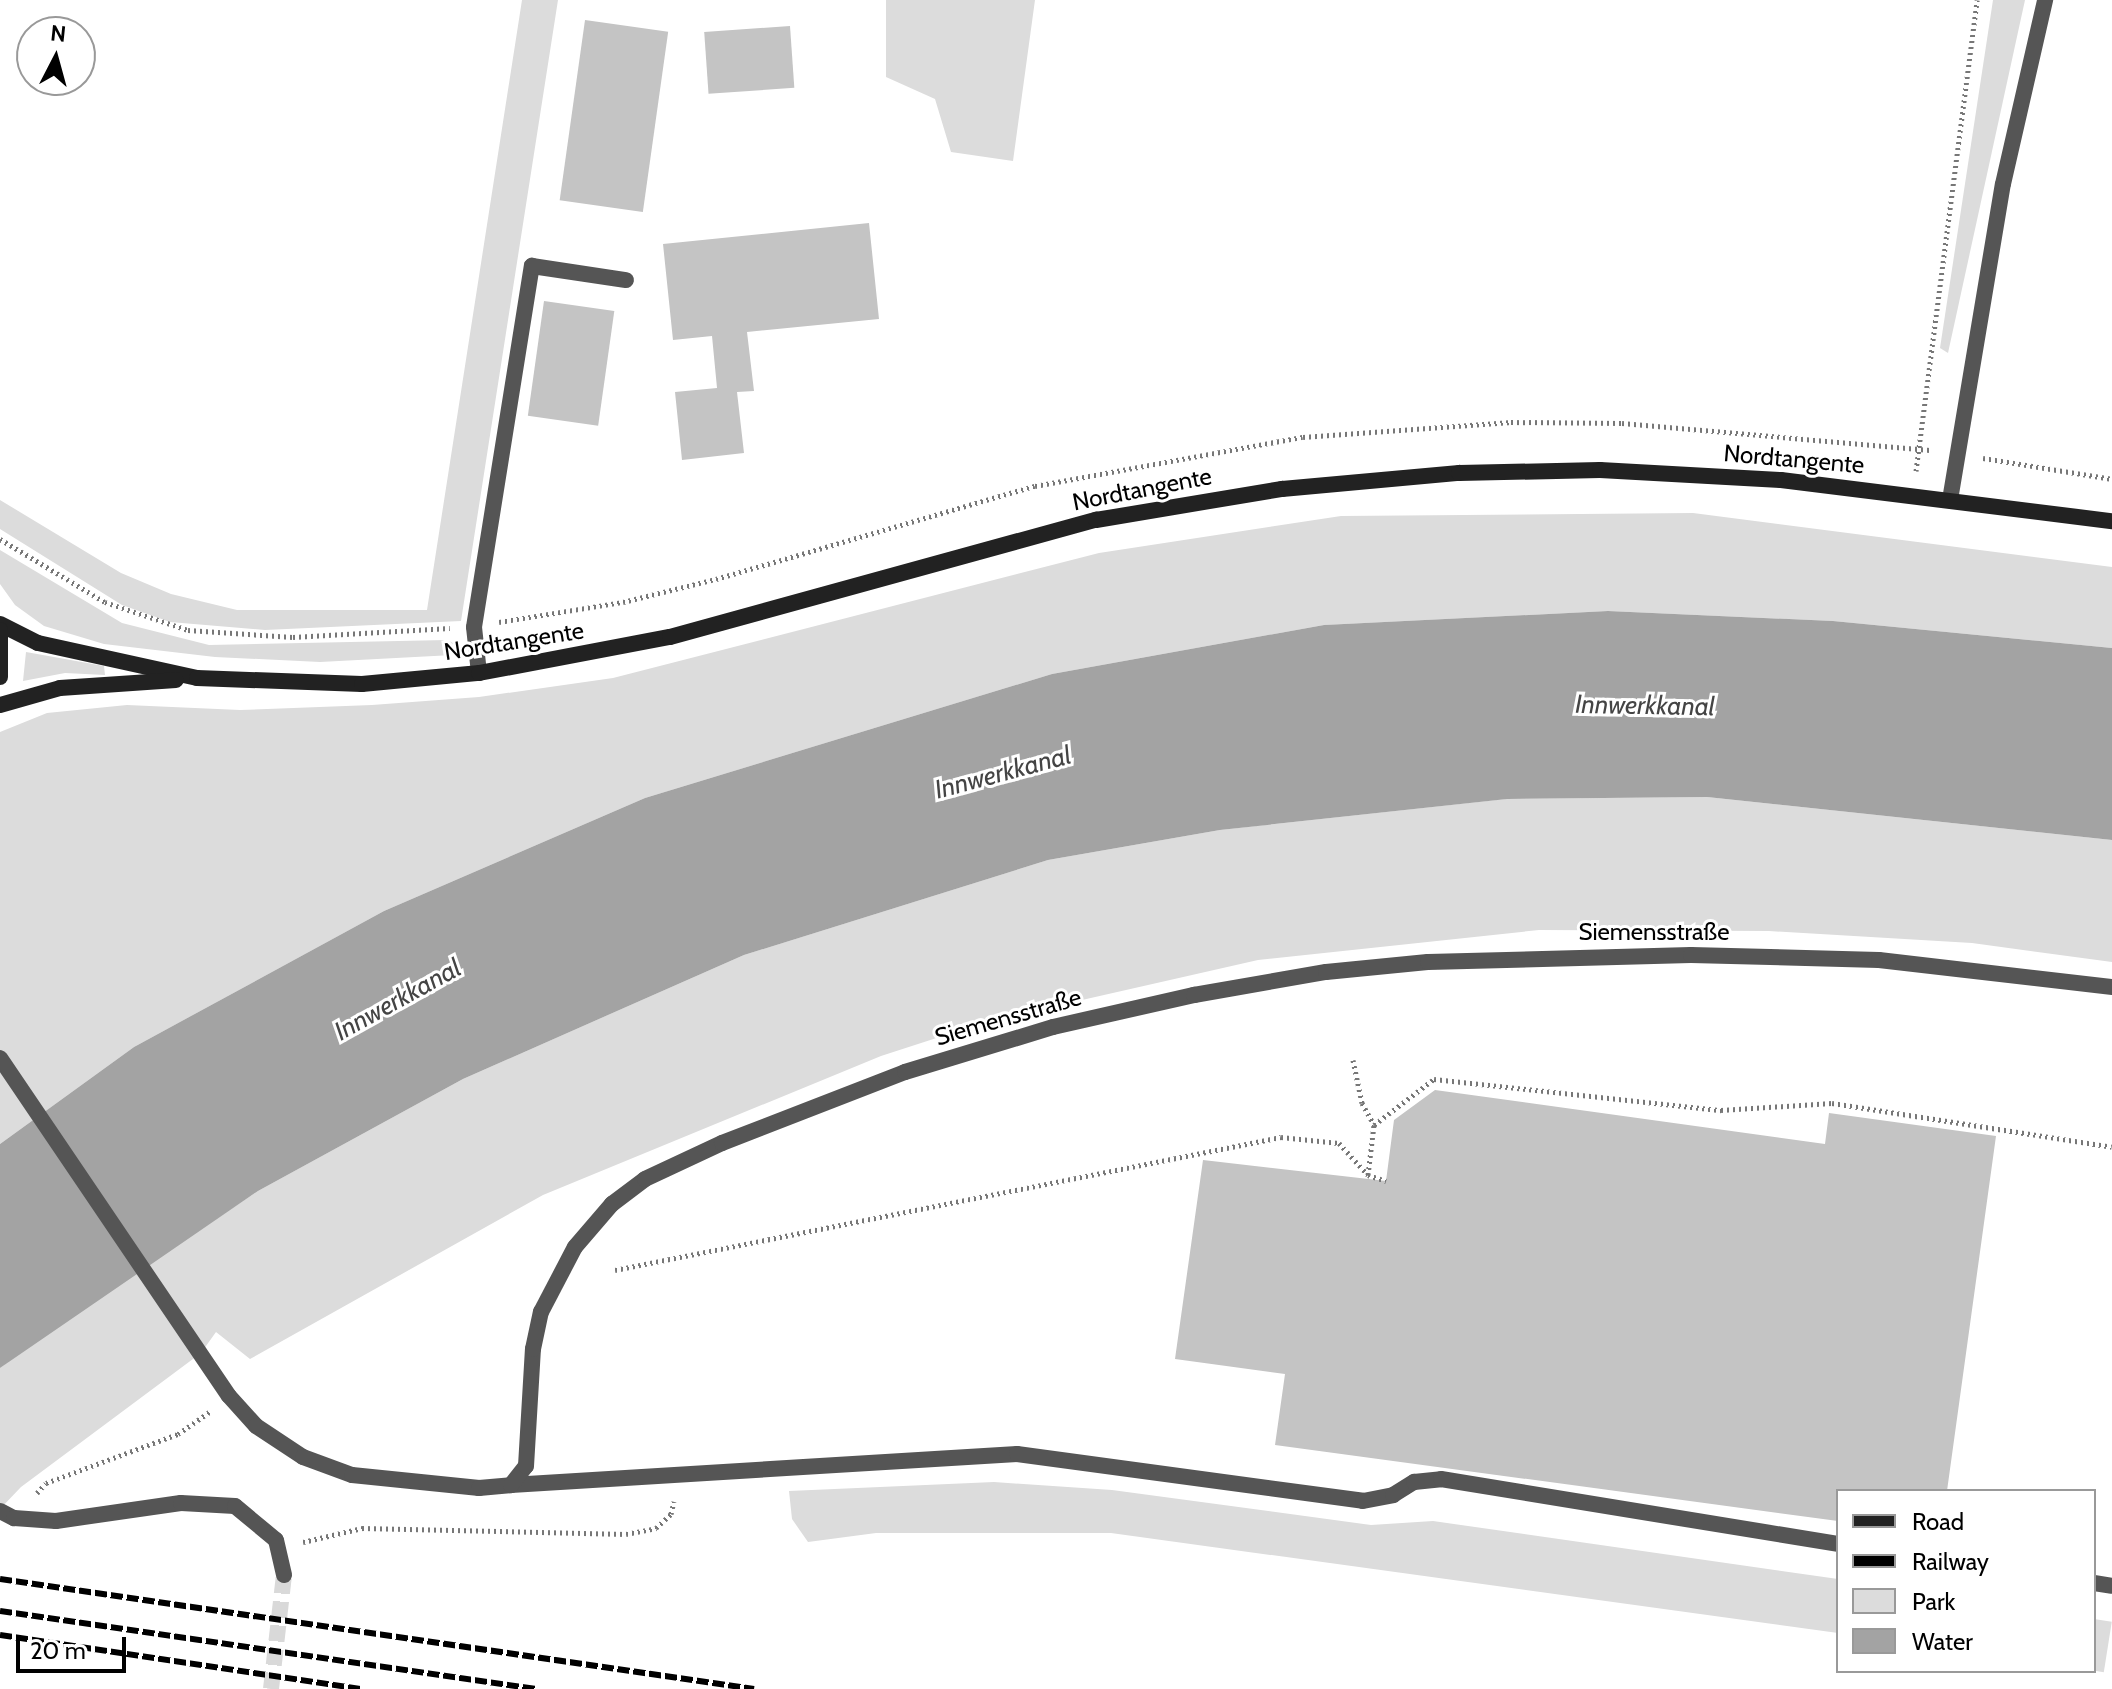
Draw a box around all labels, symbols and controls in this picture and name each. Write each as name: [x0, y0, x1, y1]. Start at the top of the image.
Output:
north arrow: [16, 16, 96, 96]
text: N: [49, 19, 68, 48]
street label: Nordtangente: [1722, 439, 1866, 479]
street label: Nordtangente: [1070, 461, 1214, 517]
street label: Nordtangente: [442, 616, 586, 666]
water label: Innwerkkanal: [1575, 689, 1715, 723]
water label: Innwerkkanal: [931, 740, 1075, 806]
street label: Siemensstraße: [1579, 918, 1729, 946]
water label: Innwerkkanal: [329, 952, 467, 1048]
street label: Siemensstraße: [931, 982, 1085, 1052]
legend: [1836, 1489, 2096, 1673]
text: Road: [1912, 1507, 1964, 1536]
text: Railway: [1912, 1547, 1989, 1576]
text: Park: [1912, 1587, 1955, 1616]
scale bar: [20, 1621, 130, 1671]
text: Water: [1912, 1627, 1973, 1656]
text: 20 m: [30, 1636, 86, 1665]

